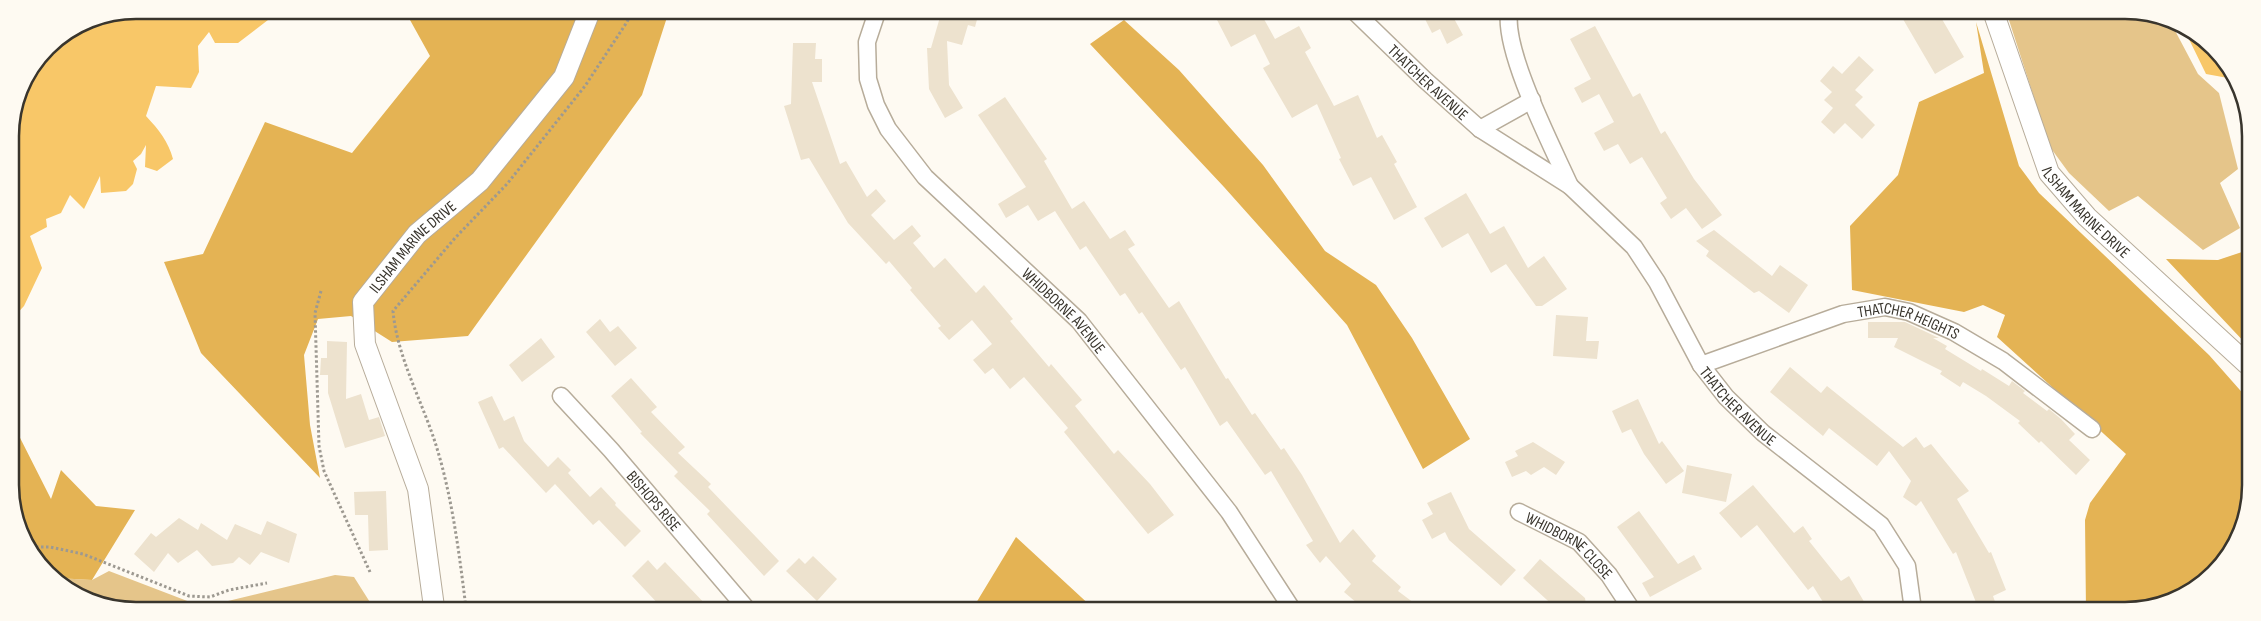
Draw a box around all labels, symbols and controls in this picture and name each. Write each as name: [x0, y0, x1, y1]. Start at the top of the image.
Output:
street label: THATCHER AVENUE: [1383, 41, 1471, 125]
street label: ILSHAM MARINE DRIVE: [2037, 165, 2133, 263]
street label: ILSHAM MARINE DRIVE: [366, 197, 460, 297]
street label: WHIDBORNE AVENUE: [1017, 264, 1109, 358]
street label: THATCHER HEIGHTS: [1856, 299, 1963, 344]
street label: THATCHER AVENUE: [1695, 363, 1779, 451]
street label: BISHOPS RISE: [622, 467, 684, 536]
street label: WHIDBORNE CLOSE: [1522, 509, 1616, 583]

